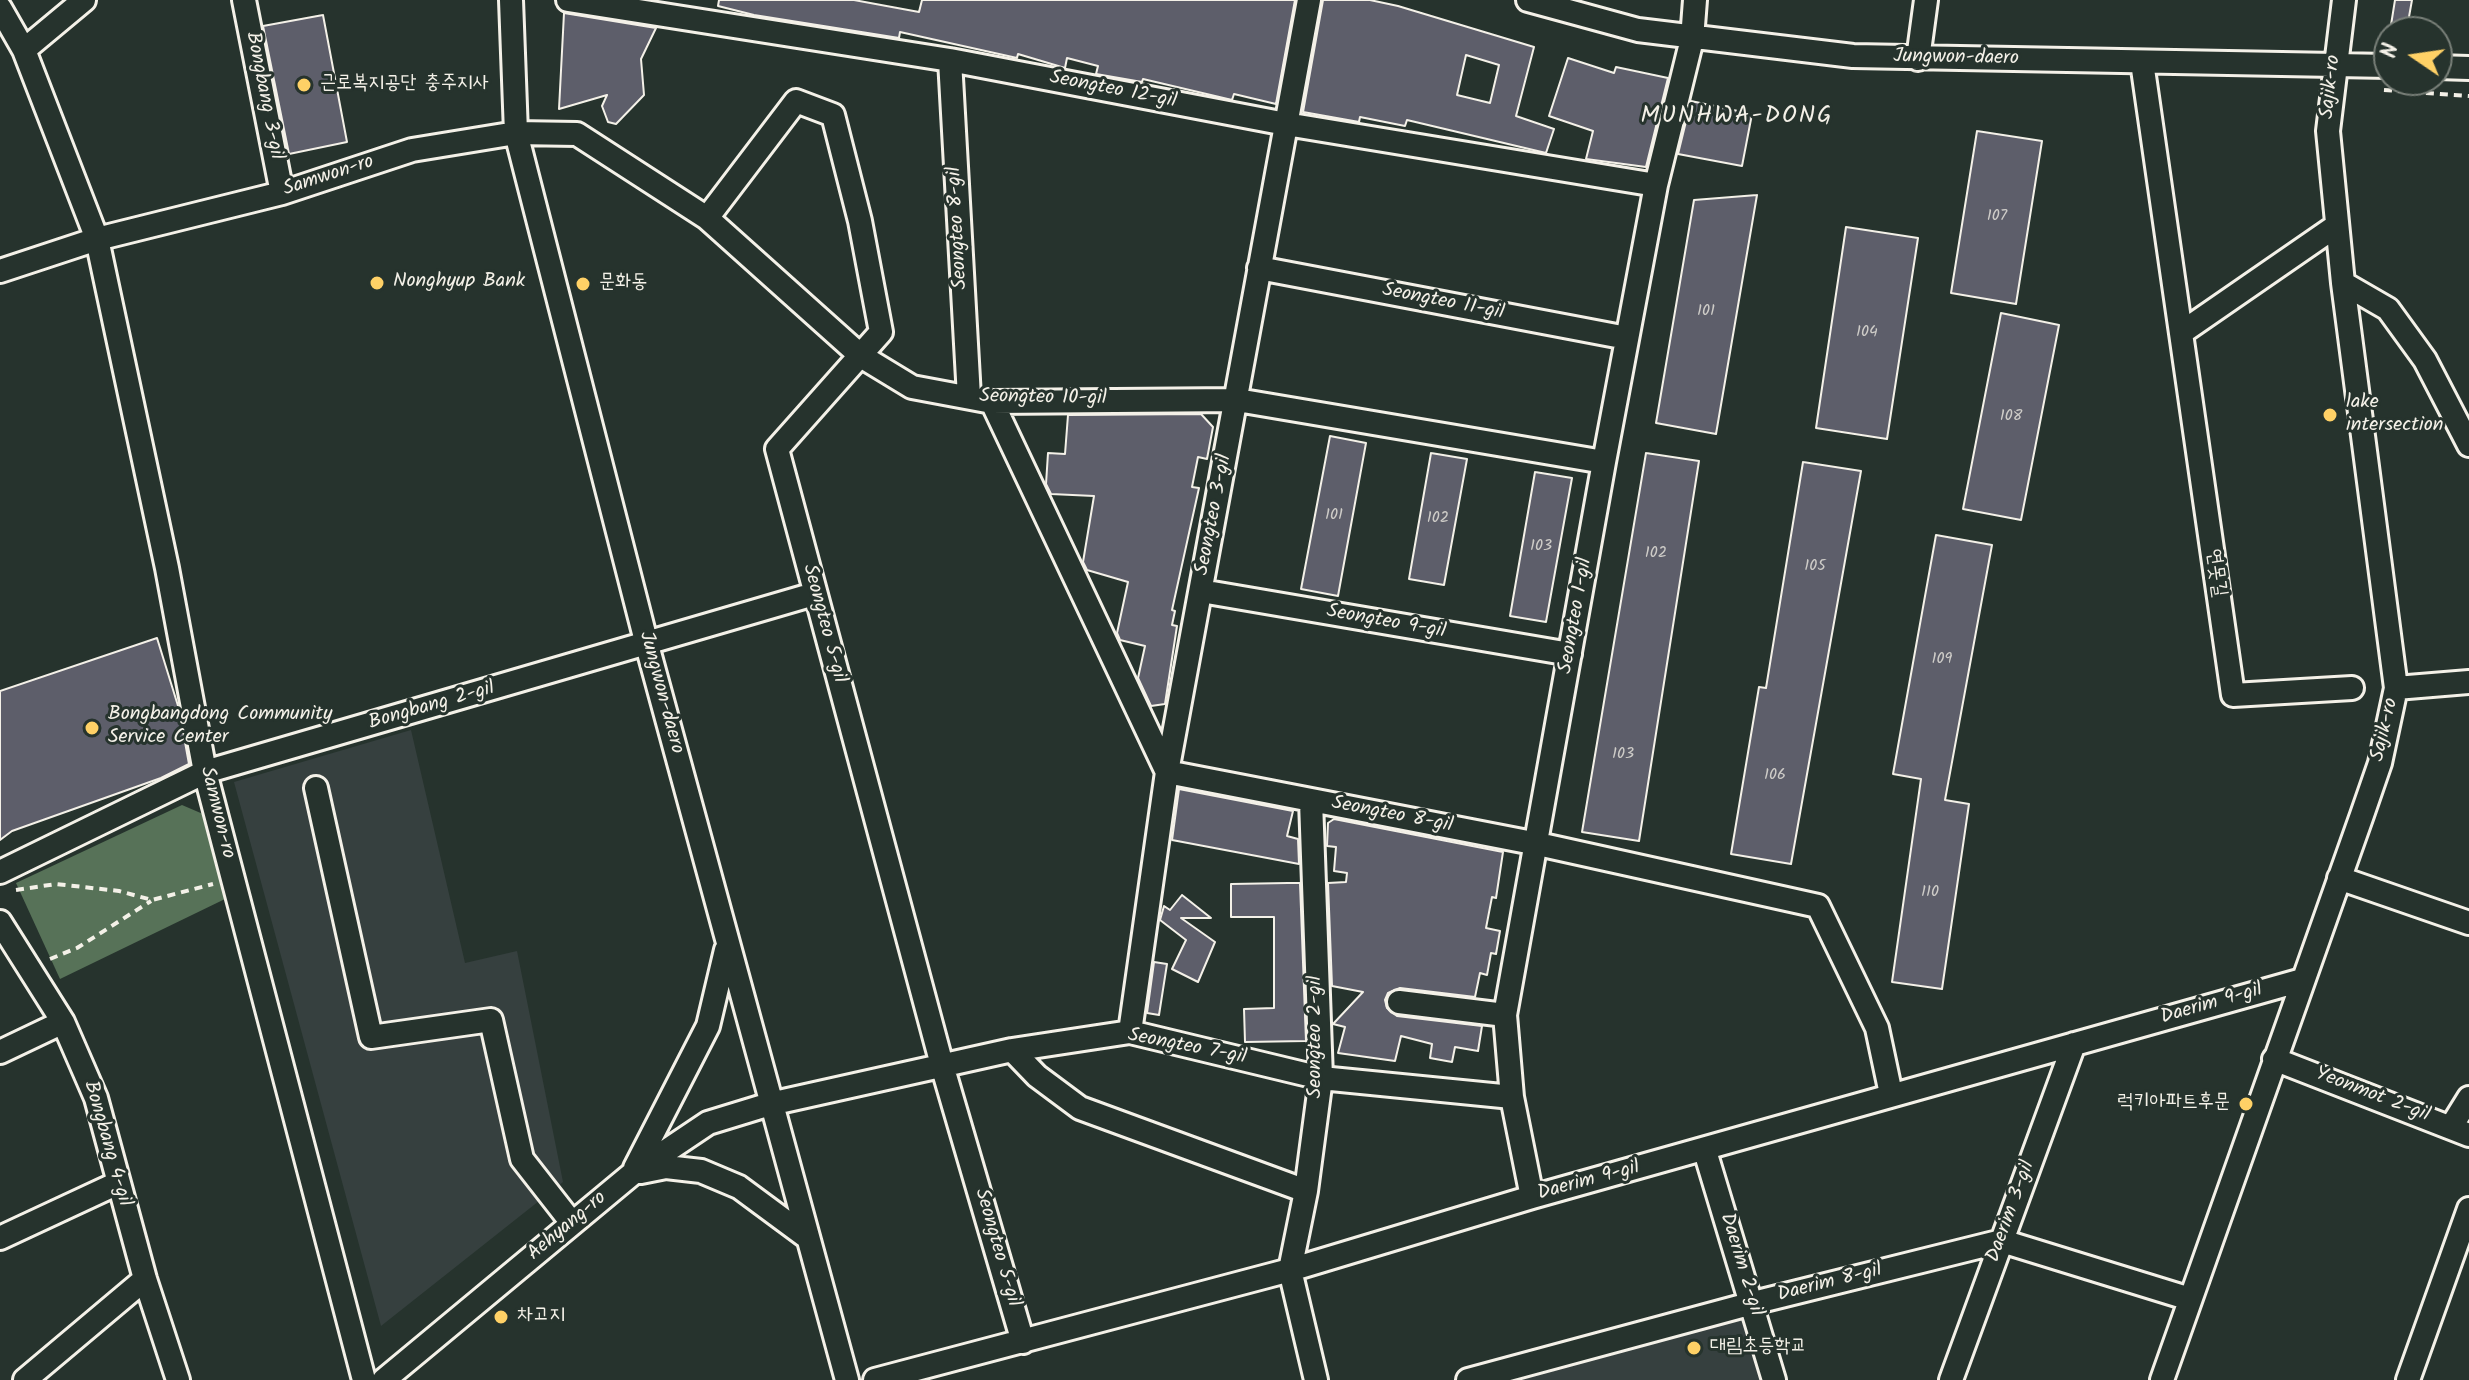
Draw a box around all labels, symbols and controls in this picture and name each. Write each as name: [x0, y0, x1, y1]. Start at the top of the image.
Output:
north arrow: [2373, 16, 2453, 96]
street label: Bongbang 3-gil: [239, 30, 287, 162]
text: N: [2372, 40, 2410, 62]
street label: Jungwon-daero: [1893, 46, 2019, 72]
street label: Sajik-ro: [2317, 54, 2347, 120]
street label: Seongteo 12-gil: [1047, 67, 1179, 115]
place label: 근로복지공단 충주지사: [320, 73, 489, 97]
marker: 근로복지공단 충주지사: [295, 76, 313, 94]
district label: MUNHWA-DONG: [1640, 104, 1834, 132]
street label: Samwon-ro: [281, 151, 377, 203]
street label: Seongteo 8-gil: [944, 166, 974, 290]
house number: 107: [1987, 207, 2007, 227]
place label: Nonghyup Bank: [393, 271, 525, 295]
place label: 문화동: [599, 272, 647, 296]
marker: Nonghyup Bank: [368, 274, 386, 292]
marker: 문화동: [574, 275, 592, 293]
street label: Seongteo 11-gil: [1380, 279, 1506, 327]
house number: 101: [1697, 302, 1715, 322]
house number: 104: [1856, 323, 1878, 343]
street label: Seongteo 10-gil: [979, 386, 1107, 412]
place label: lake intersection: [2346, 392, 2443, 439]
marker: lake intersection: [2321, 406, 2339, 424]
house number: 108: [2000, 407, 2022, 427]
street label: Seongteo 3-gil: [1192, 453, 1238, 577]
house number: 101: [1325, 506, 1343, 526]
house number: 102: [1427, 509, 1449, 529]
house number: 103: [1530, 537, 1552, 557]
house number: 102: [1645, 544, 1667, 564]
street label: 연못길: [2200, 547, 2230, 599]
street label: Seongteo 1-gil: [1555, 556, 1599, 676]
house number: 105: [1804, 557, 1826, 577]
street label: Seongteo 5-gil: [796, 562, 850, 686]
street label: Seongteo 9-gil: [1324, 601, 1448, 645]
street label: Jungwon-daero: [632, 629, 688, 757]
house number: 109: [1932, 650, 1952, 670]
street label: Bongbang 2-gil: [366, 678, 498, 736]
street label: Sajik-ro: [2367, 696, 2405, 764]
place label: Bongbangdong Community Service Center: [108, 704, 332, 751]
marker: Bongbangdong Community Service Center: [83, 719, 101, 737]
house number: 103: [1612, 745, 1634, 765]
street label: Samwon-ro: [193, 765, 239, 861]
house number: 106: [1764, 766, 1786, 786]
street label: Seongteo 8-gil: [1329, 792, 1455, 840]
house number: 110: [1921, 883, 1939, 903]
street label: Seongteo 2-gil: [1305, 976, 1329, 1098]
street label: Daerim 9-gil: [2158, 979, 2266, 1031]
street label: Seongteo 7-gil: [1126, 1025, 1248, 1071]
street label: Yeonmot 2-gil: [2311, 1063, 2433, 1129]
street label: Bongbang 4-gil: [77, 1079, 135, 1209]
place label: 럭키아파트후문: [2117, 1092, 2230, 1116]
marker: 럭키아파트후문: [2237, 1095, 2255, 1113]
street label: Daerim 9-gil: [1535, 1157, 1643, 1207]
street label: Daerim 3-gil: [1983, 1158, 2041, 1266]
street label: Seongteo 5-gil: [968, 1186, 1024, 1310]
street label: Aehyang-ro: [524, 1187, 612, 1267]
street label: Daerim 2-gil: [1713, 1211, 1767, 1319]
street label: Daerim 8-gil: [1775, 1259, 1885, 1309]
place label: 차고지: [517, 1305, 565, 1329]
marker: 차고지: [492, 1308, 510, 1326]
place label: 대림초등학교: [1710, 1336, 1807, 1360]
marker: 대림초등학교: [1685, 1339, 1703, 1357]

